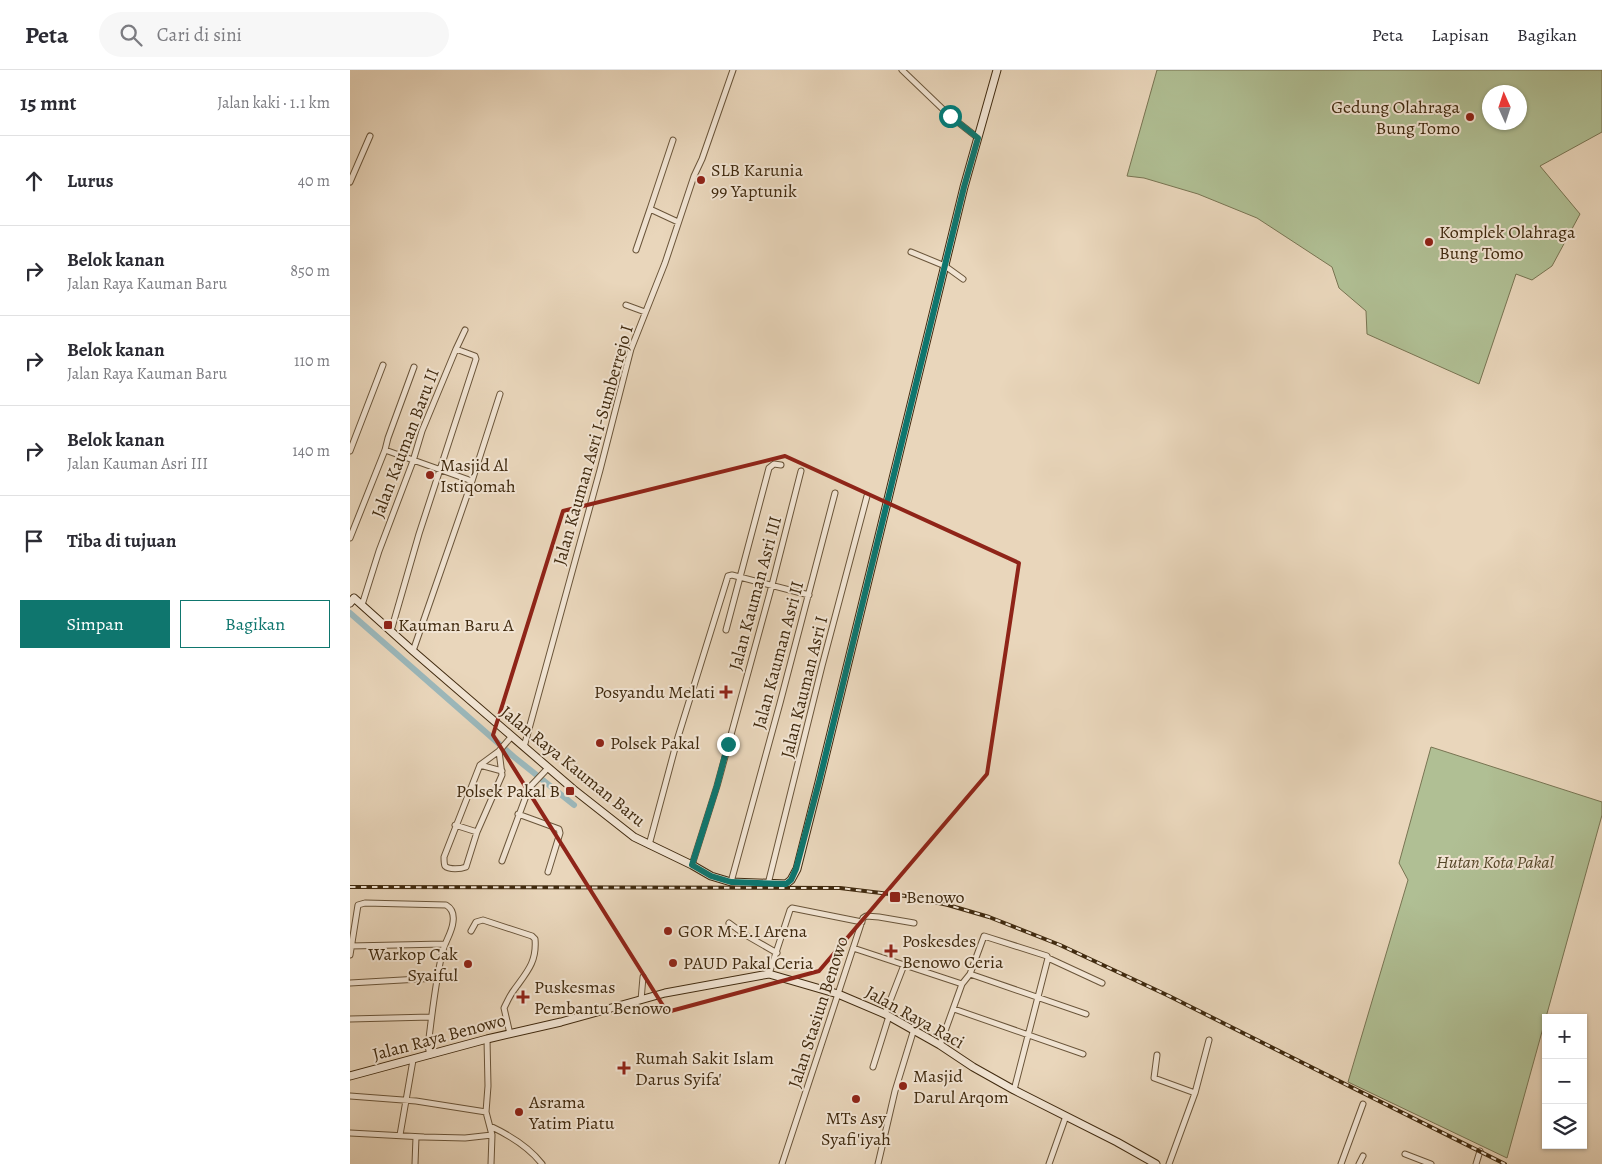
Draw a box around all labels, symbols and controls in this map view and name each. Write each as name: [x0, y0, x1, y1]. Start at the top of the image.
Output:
search box: [99, 12, 449, 57]
text: Peta: [25, 19, 69, 51]
icon: search: [117, 21, 145, 49]
text: Cari di sini: [157, 22, 242, 48]
text: Peta: [1372, 23, 1403, 47]
text: Lapisan: [1431, 23, 1489, 47]
text: Bagikan: [1517, 23, 1577, 47]
north arrow: [1482, 85, 1527, 130]
text: 15 mnt: [20, 89, 77, 117]
text: Jalan kaki · 1.1 km: [217, 92, 330, 114]
place label: Gedung Olahraga Bung Tomo: [1331, 95, 1461, 140]
route start: [939, 105, 962, 128]
marker: Gedung Olahraga Bung Tomo: [1464, 111, 1476, 123]
place label: SLB Karunia 99 Yaptunik: [711, 158, 804, 203]
icon: ahead: [20, 167, 48, 195]
text: Lurus: [67, 168, 113, 194]
text: 40 m: [298, 170, 330, 192]
marker: SLB Karunia 99 Yaptunik: [695, 174, 707, 186]
place label: Komplek Olahraga Bung Tomo: [1439, 220, 1576, 265]
marker: Komplek Olahraga Bung Tomo: [1423, 236, 1435, 248]
text: Belok kanan: [67, 247, 165, 273]
icon: right: [20, 257, 48, 285]
text: 850 m: [290, 260, 330, 282]
text: Jalan Raya Kauman Baru: [67, 273, 227, 295]
street label: Jalan Kauman Asri I-Sumberrejo I: [547, 322, 639, 568]
text: Belok kanan: [67, 337, 165, 363]
icon: right: [20, 347, 48, 375]
text: 110 m: [294, 350, 330, 372]
text: Jalan Raya Kauman Baru: [67, 363, 227, 385]
street label: Jalan Kauman Baru II: [365, 365, 445, 521]
text: Belok kanan: [67, 427, 165, 453]
icon: right: [20, 437, 48, 465]
text: 140 m: [292, 440, 330, 462]
text: Jalan Kauman Asri III: [67, 453, 208, 475]
place label: Masjid Al Istiqomah: [440, 453, 516, 498]
marker: Masjid Al Istiqomah: [424, 469, 436, 481]
street label: Jalan Kauman Asri III: [724, 514, 786, 672]
icon: arrive: [20, 527, 48, 555]
text: Tiba di tujuan: [67, 528, 176, 554]
button: Simpan: [20, 600, 170, 648]
button: Bagikan: [180, 600, 330, 648]
place label: Kauman Baru A: [398, 613, 514, 637]
street label: Jalan Kauman Asri II: [775, 613, 833, 761]
street label: Jalan Kauman Asri I: [776, 614, 832, 760]
marker: Kauman Baru A: [382, 619, 394, 631]
place label: Posyandu Melati: [594, 680, 715, 704]
marker: Posyandu Melati: [719, 685, 733, 699]
street label: Jalan Raya Kauman Baru: [495, 700, 651, 832]
place label: Polsek Pakal: [610, 731, 700, 755]
route end: [717, 733, 740, 756]
marker: Polsek Pakal: [594, 737, 606, 749]
place label: Polsek Pakal B: [456, 779, 560, 803]
marker: Polsek Pakal B: [564, 785, 576, 797]
park label: Hutan Kota Pakal: [1436, 850, 1554, 874]
place label: Benowo: [906, 885, 965, 909]
marker: Benowo: [888, 890, 902, 904]
place label: GOR M.E.I Arena: [678, 919, 808, 943]
marker: GOR M.E.I Arena: [662, 925, 674, 937]
place label: Poskesdes Benowo Ceria: [902, 929, 1004, 974]
street label: Jalan Stasiun Benowo: [782, 933, 854, 1091]
place label: Warkop Cak Syaiful: [367, 942, 459, 987]
marker: Poskesdes Benowo Ceria: [884, 944, 898, 958]
place label: PAUD Pakal Ceria: [683, 951, 814, 975]
marker: PAUD Pakal Ceria: [667, 957, 679, 969]
marker: Warkop Cak Syaiful: [462, 958, 474, 970]
place label: Puskesmas Pembantu Benowo: [534, 975, 671, 1020]
street label: Jalan Raya Raci: [861, 980, 969, 1054]
marker: Puskesmas Pembantu Benowo: [516, 990, 530, 1004]
street label: Jalan Raya Benowo: [370, 1008, 508, 1066]
map controls: [1542, 1014, 1587, 1149]
button: +: [1542, 1014, 1587, 1059]
place label: Rumah Sakit Islam Darus Syifa': [635, 1046, 774, 1091]
button: −: [1542, 1059, 1587, 1104]
marker: Rumah Sakit Islam Darus Syifa': [617, 1061, 631, 1075]
place label: Masjid Darul Arqom: [913, 1064, 1009, 1109]
marker: Masjid Darul Arqom: [897, 1080, 909, 1092]
place label: Asrama Yatim Piatu: [528, 1090, 615, 1135]
marker: MTs Asy Syafi'iyah: [850, 1093, 862, 1105]
button: layers: [1542, 1104, 1587, 1149]
marker: Asrama Yatim Piatu: [513, 1106, 525, 1118]
place label: MTs Asy Syafi'iyah: [821, 1106, 891, 1151]

